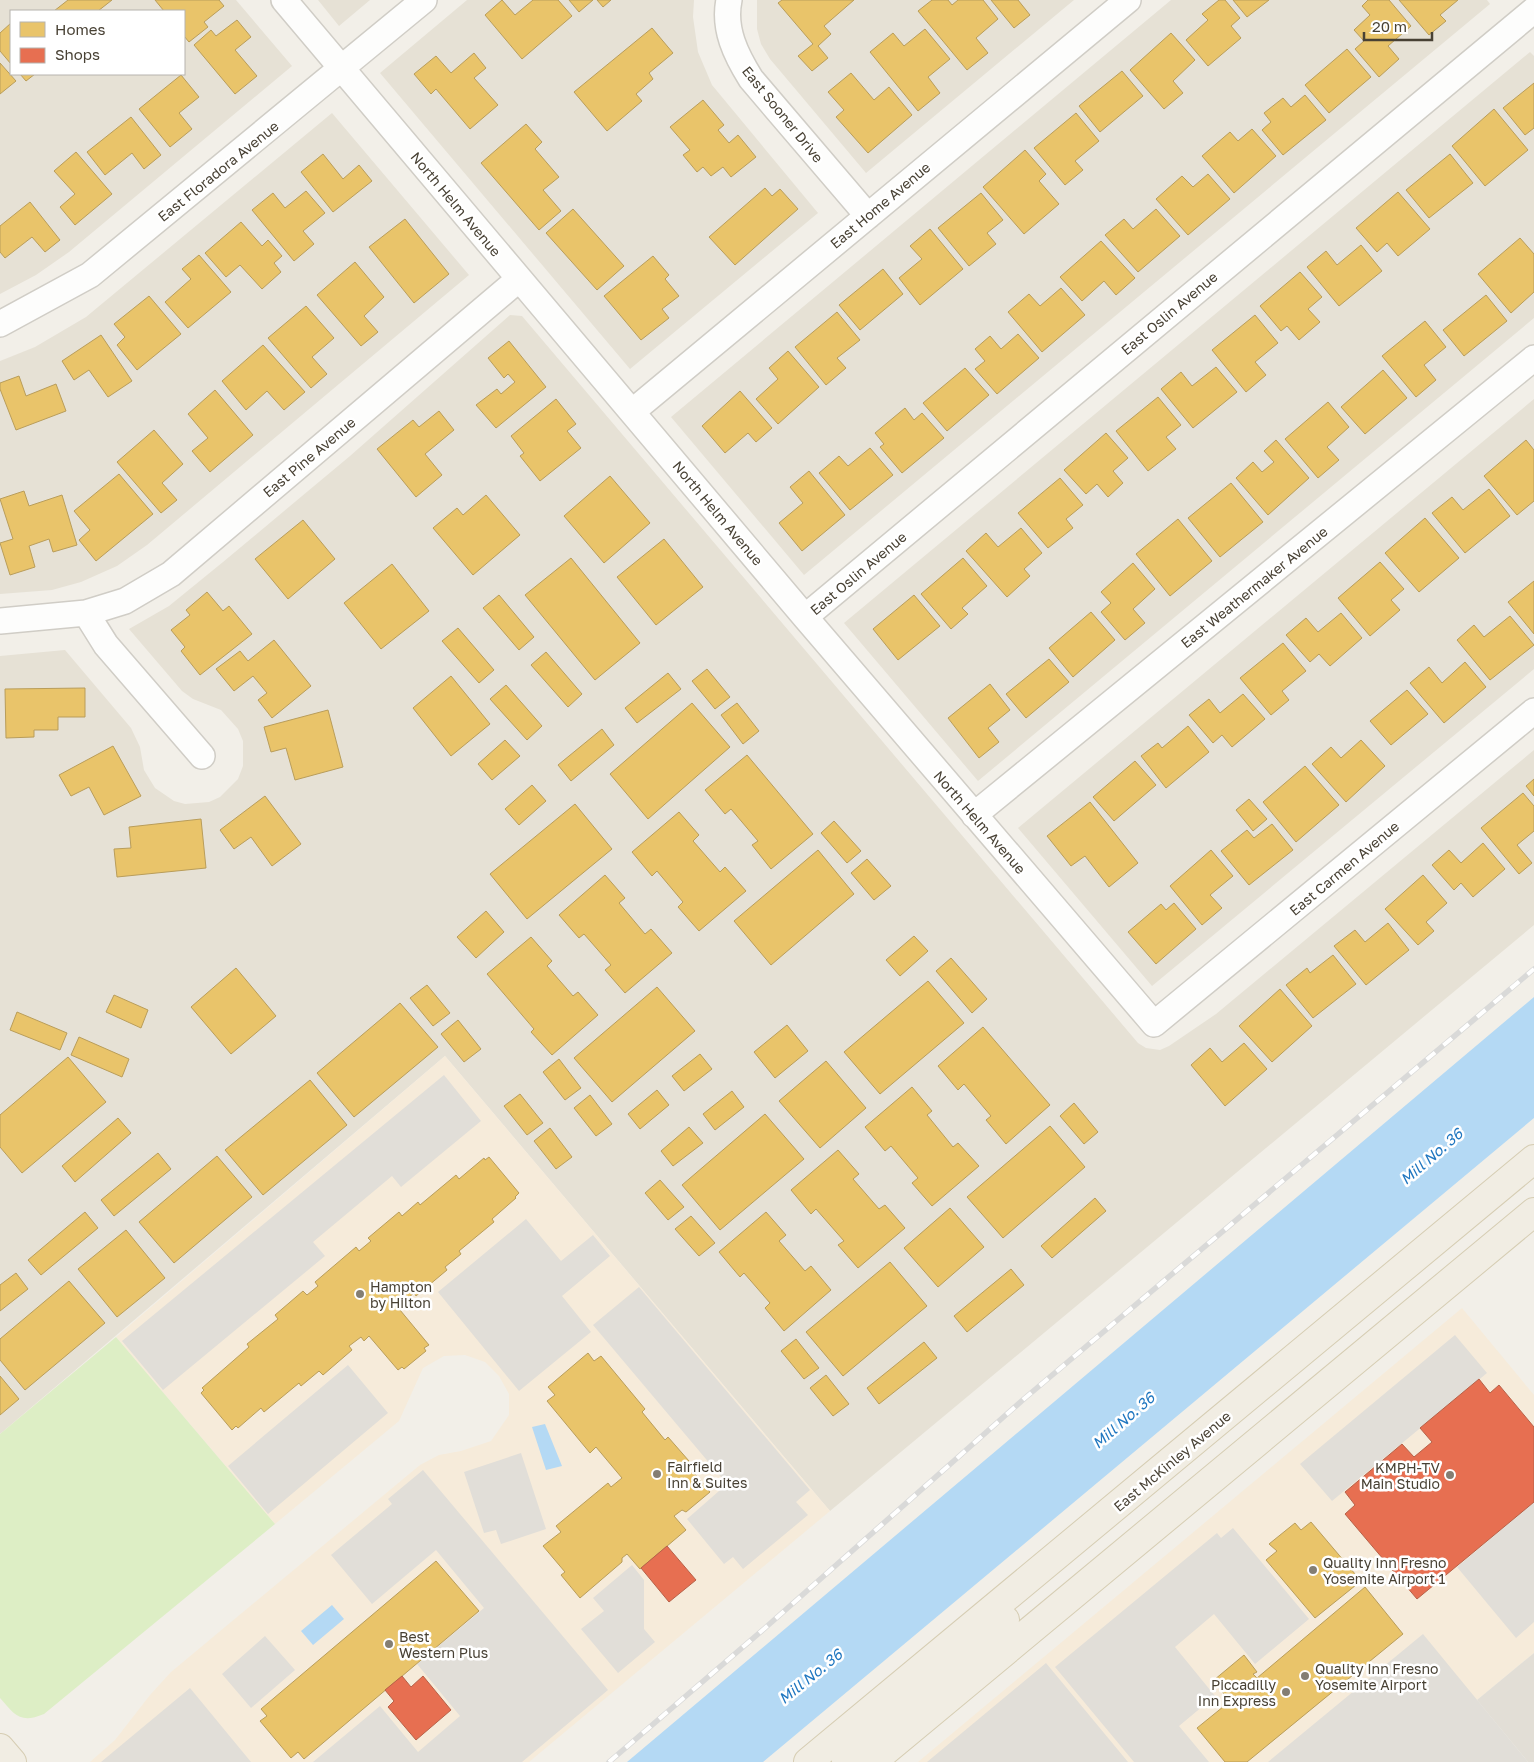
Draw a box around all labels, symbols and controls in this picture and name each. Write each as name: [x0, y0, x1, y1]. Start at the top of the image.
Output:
legend: [10, 10, 185, 75]
scale bar: [1364, 10, 1432, 42]
text: 20 m: [1372, 17, 1407, 35]
text: Homes: [55, 20, 105, 38]
text: Shops: [55, 45, 100, 63]
street label: East Sooner Drive: [739, 62, 827, 166]
street label: East Floradora Avenue: [154, 117, 282, 225]
street label: North Helm Avenue: [407, 148, 505, 260]
street label: East Home Avenue: [827, 158, 933, 252]
street label: East Oslin Avenue: [1117, 268, 1221, 358]
street label: East Pine Avenue: [259, 413, 359, 501]
street label: North Helm Avenue: [669, 457, 767, 569]
street label: East Weathermaker Avenue: [1177, 523, 1331, 651]
street label: East Oslin Avenue: [806, 528, 910, 618]
street label: North Helm Avenue: [931, 767, 1029, 877]
street label: East Carmen Avenue: [1286, 817, 1402, 919]
water label: Mill No. 36: [1396, 1123, 1467, 1188]
place label: Hampton by Hilton: [370, 1278, 432, 1311]
marker: Hampton by Hilton: [354, 1288, 366, 1300]
water label: Mill No. 36: [1088, 1387, 1159, 1452]
street label: East McKinley Avenue: [1110, 1407, 1234, 1515]
place label: Fairfield Inn & Suites: [667, 1458, 747, 1491]
place label: KMPH-TV Main Studio: [1361, 1459, 1441, 1492]
marker: Fairfield Inn & Suites: [651, 1468, 663, 1480]
marker: KMPH-TV Main Studio: [1444, 1469, 1456, 1481]
place label: Quality Inn Fresno Yosemite Airport 1: [1323, 1554, 1447, 1587]
marker: Quality Inn Fresno Yosemite Airport 1: [1307, 1564, 1319, 1576]
place label: Best Western Plus: [399, 1628, 488, 1661]
marker: Best Western Plus: [383, 1638, 395, 1650]
water label: Mill No. 36: [775, 1644, 847, 1707]
place label: Quality Inn Fresno Yosemite Airport: [1315, 1660, 1439, 1693]
marker: Quality Inn Fresno Yosemite Airport: [1299, 1670, 1311, 1682]
place label: Piccadilly Inn Express: [1198, 1676, 1276, 1709]
marker: Piccadilly Inn Express: [1280, 1686, 1292, 1698]

